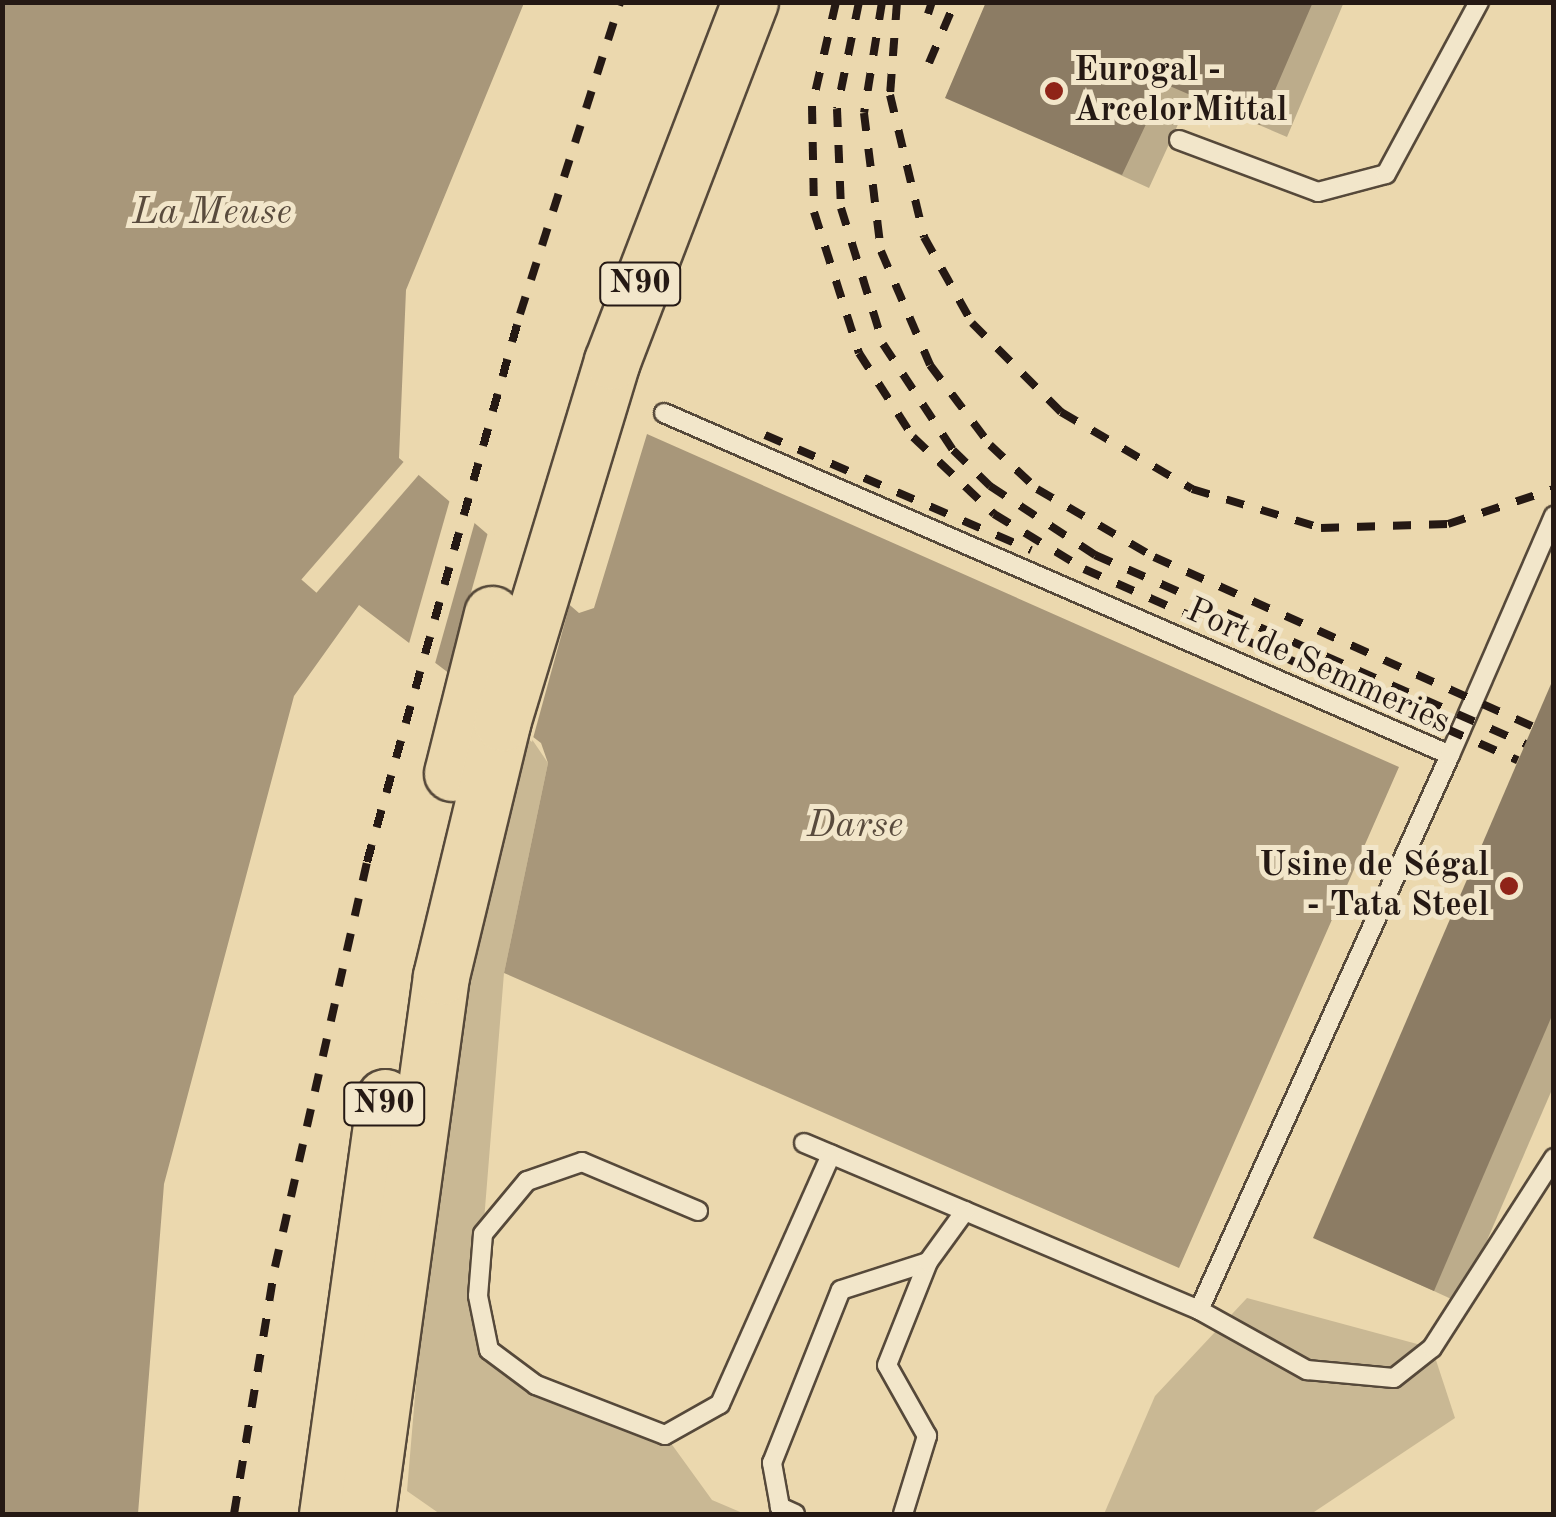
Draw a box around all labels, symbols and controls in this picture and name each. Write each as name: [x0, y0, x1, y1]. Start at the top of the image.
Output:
place label: Eurogal - ArcelorMittal: [1074, 50, 1288, 132]
marker: Eurogal - ArcelorMittal: [1043, 80, 1065, 102]
water label: La Meuse: [132, 191, 292, 237]
road number: N90: [598, 257, 682, 311]
street label: Port de Semmeries: [1180, 590, 1456, 744]
water label: Darse: [807, 804, 903, 850]
place label: Usine de Ségal - Tata Steel: [1259, 845, 1489, 927]
marker: Usine de Ségal - Tata Steel: [1498, 875, 1520, 897]
road number: N90: [342, 1077, 426, 1131]

